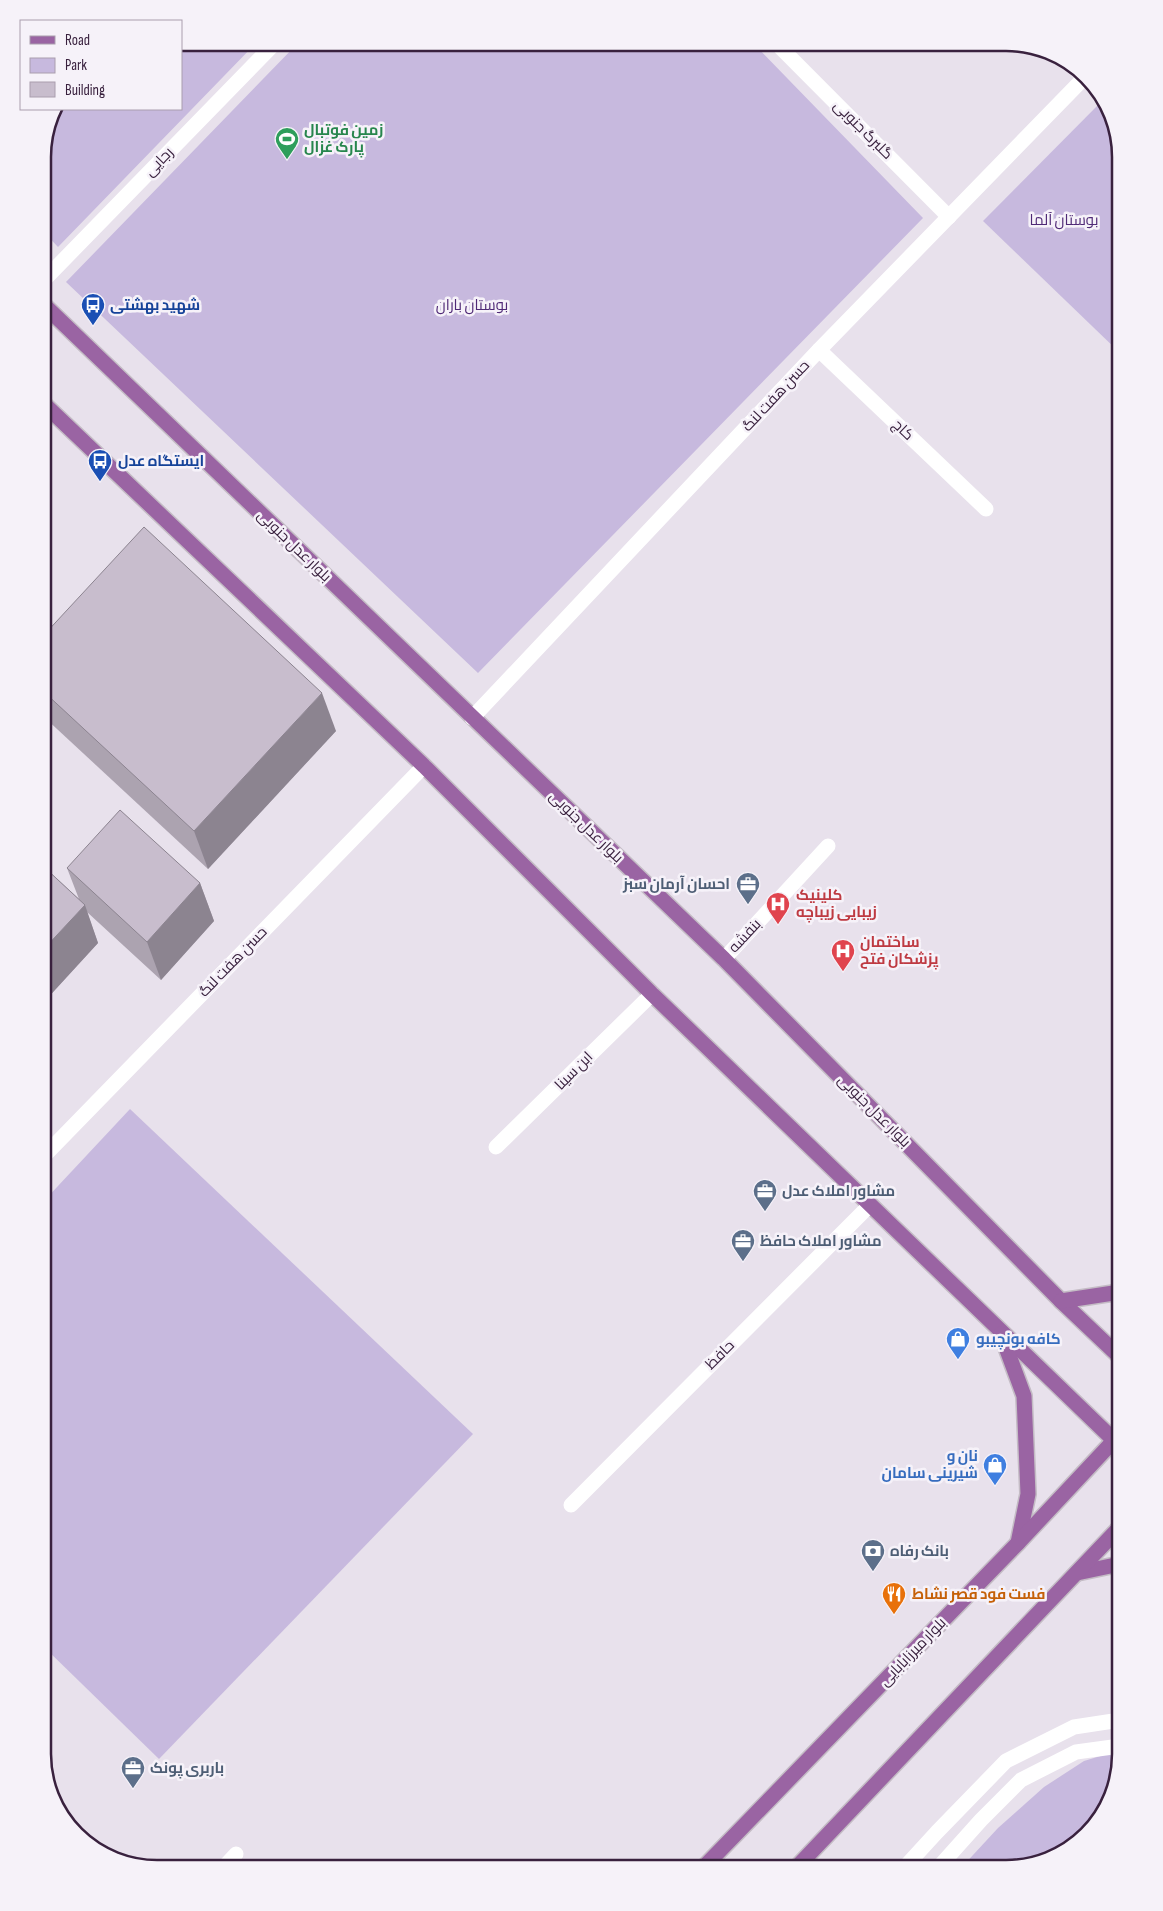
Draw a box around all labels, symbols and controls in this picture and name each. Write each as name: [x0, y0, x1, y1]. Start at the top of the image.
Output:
legend: [20, 20, 182, 110]
text: Road: [65, 31, 90, 50]
text: Park: [65, 56, 87, 75]
text: Building: [65, 81, 105, 100]
street label: گلبرگ جنوبی: [829, 96, 897, 164]
place label: زمین فوتبال پارک غزال: [304, 121, 383, 158]
sports icon: زمین فوتبال پارک غزال: [274, 126, 300, 160]
street label: رجایی: [140, 143, 178, 181]
park label: بوستان آلما: [1029, 211, 1099, 230]
bus stop icon: شهید بهشتی: [80, 292, 106, 326]
place label: شهید بهشتی: [110, 296, 200, 315]
park label: بوستان باران: [436, 296, 508, 315]
street label: حسن هفت لنگ: [738, 356, 814, 436]
street label: کاج: [888, 415, 918, 445]
bus stop icon: ایستگاه عدل: [87, 448, 113, 482]
place label: ایستگاه عدل: [118, 452, 204, 471]
street label: بلوار عدل جنوبی: [253, 506, 335, 586]
street label: بلوار عدل جنوبی: [545, 787, 627, 867]
office icon: احسان آرمان سبز: [735, 871, 761, 905]
place label: احسان آرمان سبز: [622, 875, 730, 894]
place label: کلینیک زیبایی زیباچه: [796, 886, 877, 923]
hospital icon: کلینیک زیبایی زیباچه: [765, 891, 791, 925]
street label: بنفشه: [725, 915, 765, 957]
street label: حسن هفت لنگ: [195, 923, 271, 1001]
place label: ساختمان پزشکان فتح: [860, 933, 939, 970]
hospital icon: ساختمان پزشکان فتح: [830, 938, 856, 972]
street label: ابن سینا: [551, 1048, 597, 1094]
street label: بلوار عدل جنوبی: [833, 1070, 915, 1152]
office icon: مشاور املاک عدل: [752, 1178, 778, 1212]
place label: مشاور املاک عدل: [782, 1182, 895, 1201]
office icon: مشاور املاک حافظ: [730, 1228, 756, 1262]
place label: مشاور املاک حافظ: [760, 1232, 882, 1251]
shop icon: کافه بونچیبو: [945, 1326, 971, 1360]
place label: کافه بونچیبو: [976, 1330, 1061, 1350]
street label: حافظ: [701, 1336, 739, 1374]
place label: نان و شیرینی سامان: [882, 1447, 978, 1483]
shop icon: نان و شیرینی سامان: [982, 1452, 1008, 1486]
bank icon: بانک رفاه: [860, 1538, 886, 1572]
place label: بانک رفاه: [890, 1542, 949, 1561]
restaurant icon: فست فود قصر نشاط: [881, 1581, 907, 1615]
place label: فست فود قصر نشاط: [912, 1585, 1045, 1604]
street label: بلوار میرزابابایی: [875, 1614, 951, 1690]
office icon: باربری پونک: [120, 1755, 146, 1789]
place label: باربری پونک: [150, 1759, 224, 1779]

